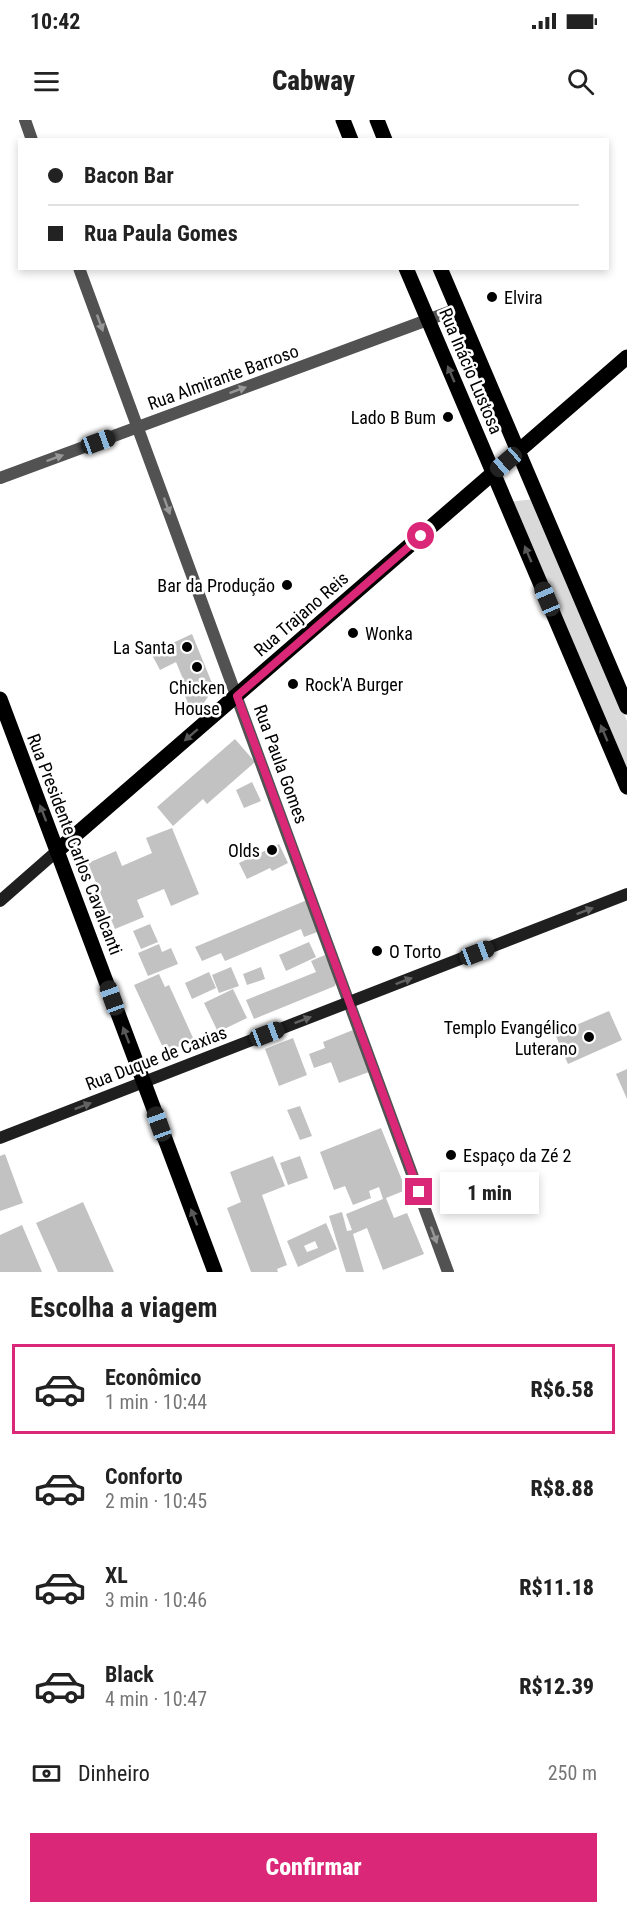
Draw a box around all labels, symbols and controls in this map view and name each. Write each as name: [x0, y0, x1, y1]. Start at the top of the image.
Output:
text: 10:42: [30, 9, 81, 34]
icon: menu: [30, 65, 63, 98]
text: Cabway: [272, 65, 355, 97]
icon: search: [564, 65, 597, 98]
text: Bacon Bar: [84, 163, 174, 188]
text: Rua Paula Gomes: [84, 221, 238, 246]
place label: Elvira: [504, 287, 543, 308]
marker: Elvira: [485, 290, 499, 304]
street label: Rua Inácio Lustosa: [435, 305, 507, 437]
one-way arrow: [95, 315, 105, 333]
street label: Rua Almirante Barroso: [145, 340, 301, 414]
one-way arrow: [446, 365, 456, 383]
one-way arrow: [229, 385, 247, 394]
place label: Lado B Bum: [351, 407, 436, 428]
marker: Lado B Bum: [441, 410, 455, 424]
car: [78, 427, 118, 457]
car: [487, 443, 525, 481]
one-way arrow: [46, 452, 64, 462]
one-way arrow: [162, 498, 172, 516]
route start: [407, 522, 434, 549]
one-way arrow: [523, 545, 532, 562]
street label: Rua Trajano Reis: [250, 567, 352, 661]
place label: Bar da Produção: [157, 575, 275, 596]
marker: Bar da Produção: [280, 578, 294, 592]
car: [532, 579, 562, 619]
place label: Wonka: [365, 623, 413, 644]
marker: Wonka: [346, 626, 360, 640]
place label: La Santa: [113, 637, 175, 658]
marker: La Santa: [180, 640, 194, 654]
marker: Chicken House: [190, 660, 204, 674]
place label: Rock'A Burger: [305, 674, 404, 695]
place label: Chicken House: [169, 677, 225, 719]
marker: Rock'A Burger: [286, 677, 300, 691]
street label: Rua Paula Gomes: [250, 702, 312, 826]
one-way arrow: [599, 724, 609, 742]
one-way arrow: [184, 728, 199, 742]
street label: Rua Presidente Carlos Cavalcanti: [23, 731, 127, 957]
one-way arrow: [37, 803, 47, 821]
place label: Olds: [228, 840, 260, 861]
marker: Olds: [265, 843, 279, 857]
one-way arrow: [576, 905, 594, 915]
car: [457, 938, 497, 968]
place label: O Torto: [389, 941, 441, 962]
marker: O Torto: [370, 944, 384, 958]
one-way arrow: [395, 976, 413, 986]
car: [97, 978, 127, 1018]
one-way arrow: [295, 1015, 313, 1025]
place label: Templo Evangélico Luterano: [444, 1017, 577, 1059]
car: [247, 1019, 287, 1049]
street label: Rua Duque de Caxias: [82, 1021, 230, 1095]
one-way arrow: [120, 1025, 130, 1043]
marker: Templo Evangélico Luterano: [582, 1030, 596, 1044]
one-way arrow: [74, 1101, 92, 1111]
car: [144, 1104, 174, 1144]
place label: Espaço da Zé 2: [463, 1145, 572, 1166]
marker: Espaço da Zé 2: [444, 1148, 458, 1162]
callout: 1 min: [440, 1171, 539, 1213]
route end: [405, 1178, 432, 1205]
text: 1 min: [467, 1181, 512, 1205]
one-way arrow: [189, 1208, 198, 1226]
one-way arrow: [430, 1226, 440, 1244]
text: Escolha a viagem: [30, 1292, 218, 1324]
icon: car: [33, 1362, 87, 1416]
text: Econômico: [105, 1365, 201, 1390]
text: R$6.58: [530, 1377, 594, 1402]
text: 1 min · 10:44: [105, 1390, 207, 1414]
icon: car: [33, 1461, 87, 1515]
text: Conforto: [105, 1464, 183, 1489]
text: R$8.88: [530, 1476, 594, 1501]
text: 2 min · 10:45: [105, 1489, 207, 1513]
icon: car: [33, 1560, 87, 1614]
text: XL: [105, 1563, 128, 1588]
text: R$11.18: [519, 1575, 594, 1600]
text: 3 min · 10:46: [105, 1588, 207, 1612]
icon: car: [33, 1659, 87, 1713]
text: Black: [105, 1662, 154, 1687]
text: R$12.39: [519, 1674, 594, 1699]
text: 4 min · 10:47: [105, 1687, 207, 1711]
icon: cash: [30, 1757, 63, 1790]
text: Dinheiro: [78, 1761, 150, 1786]
text: 250 m: [548, 1761, 597, 1785]
button: Confirmar: [30, 1833, 597, 1902]

